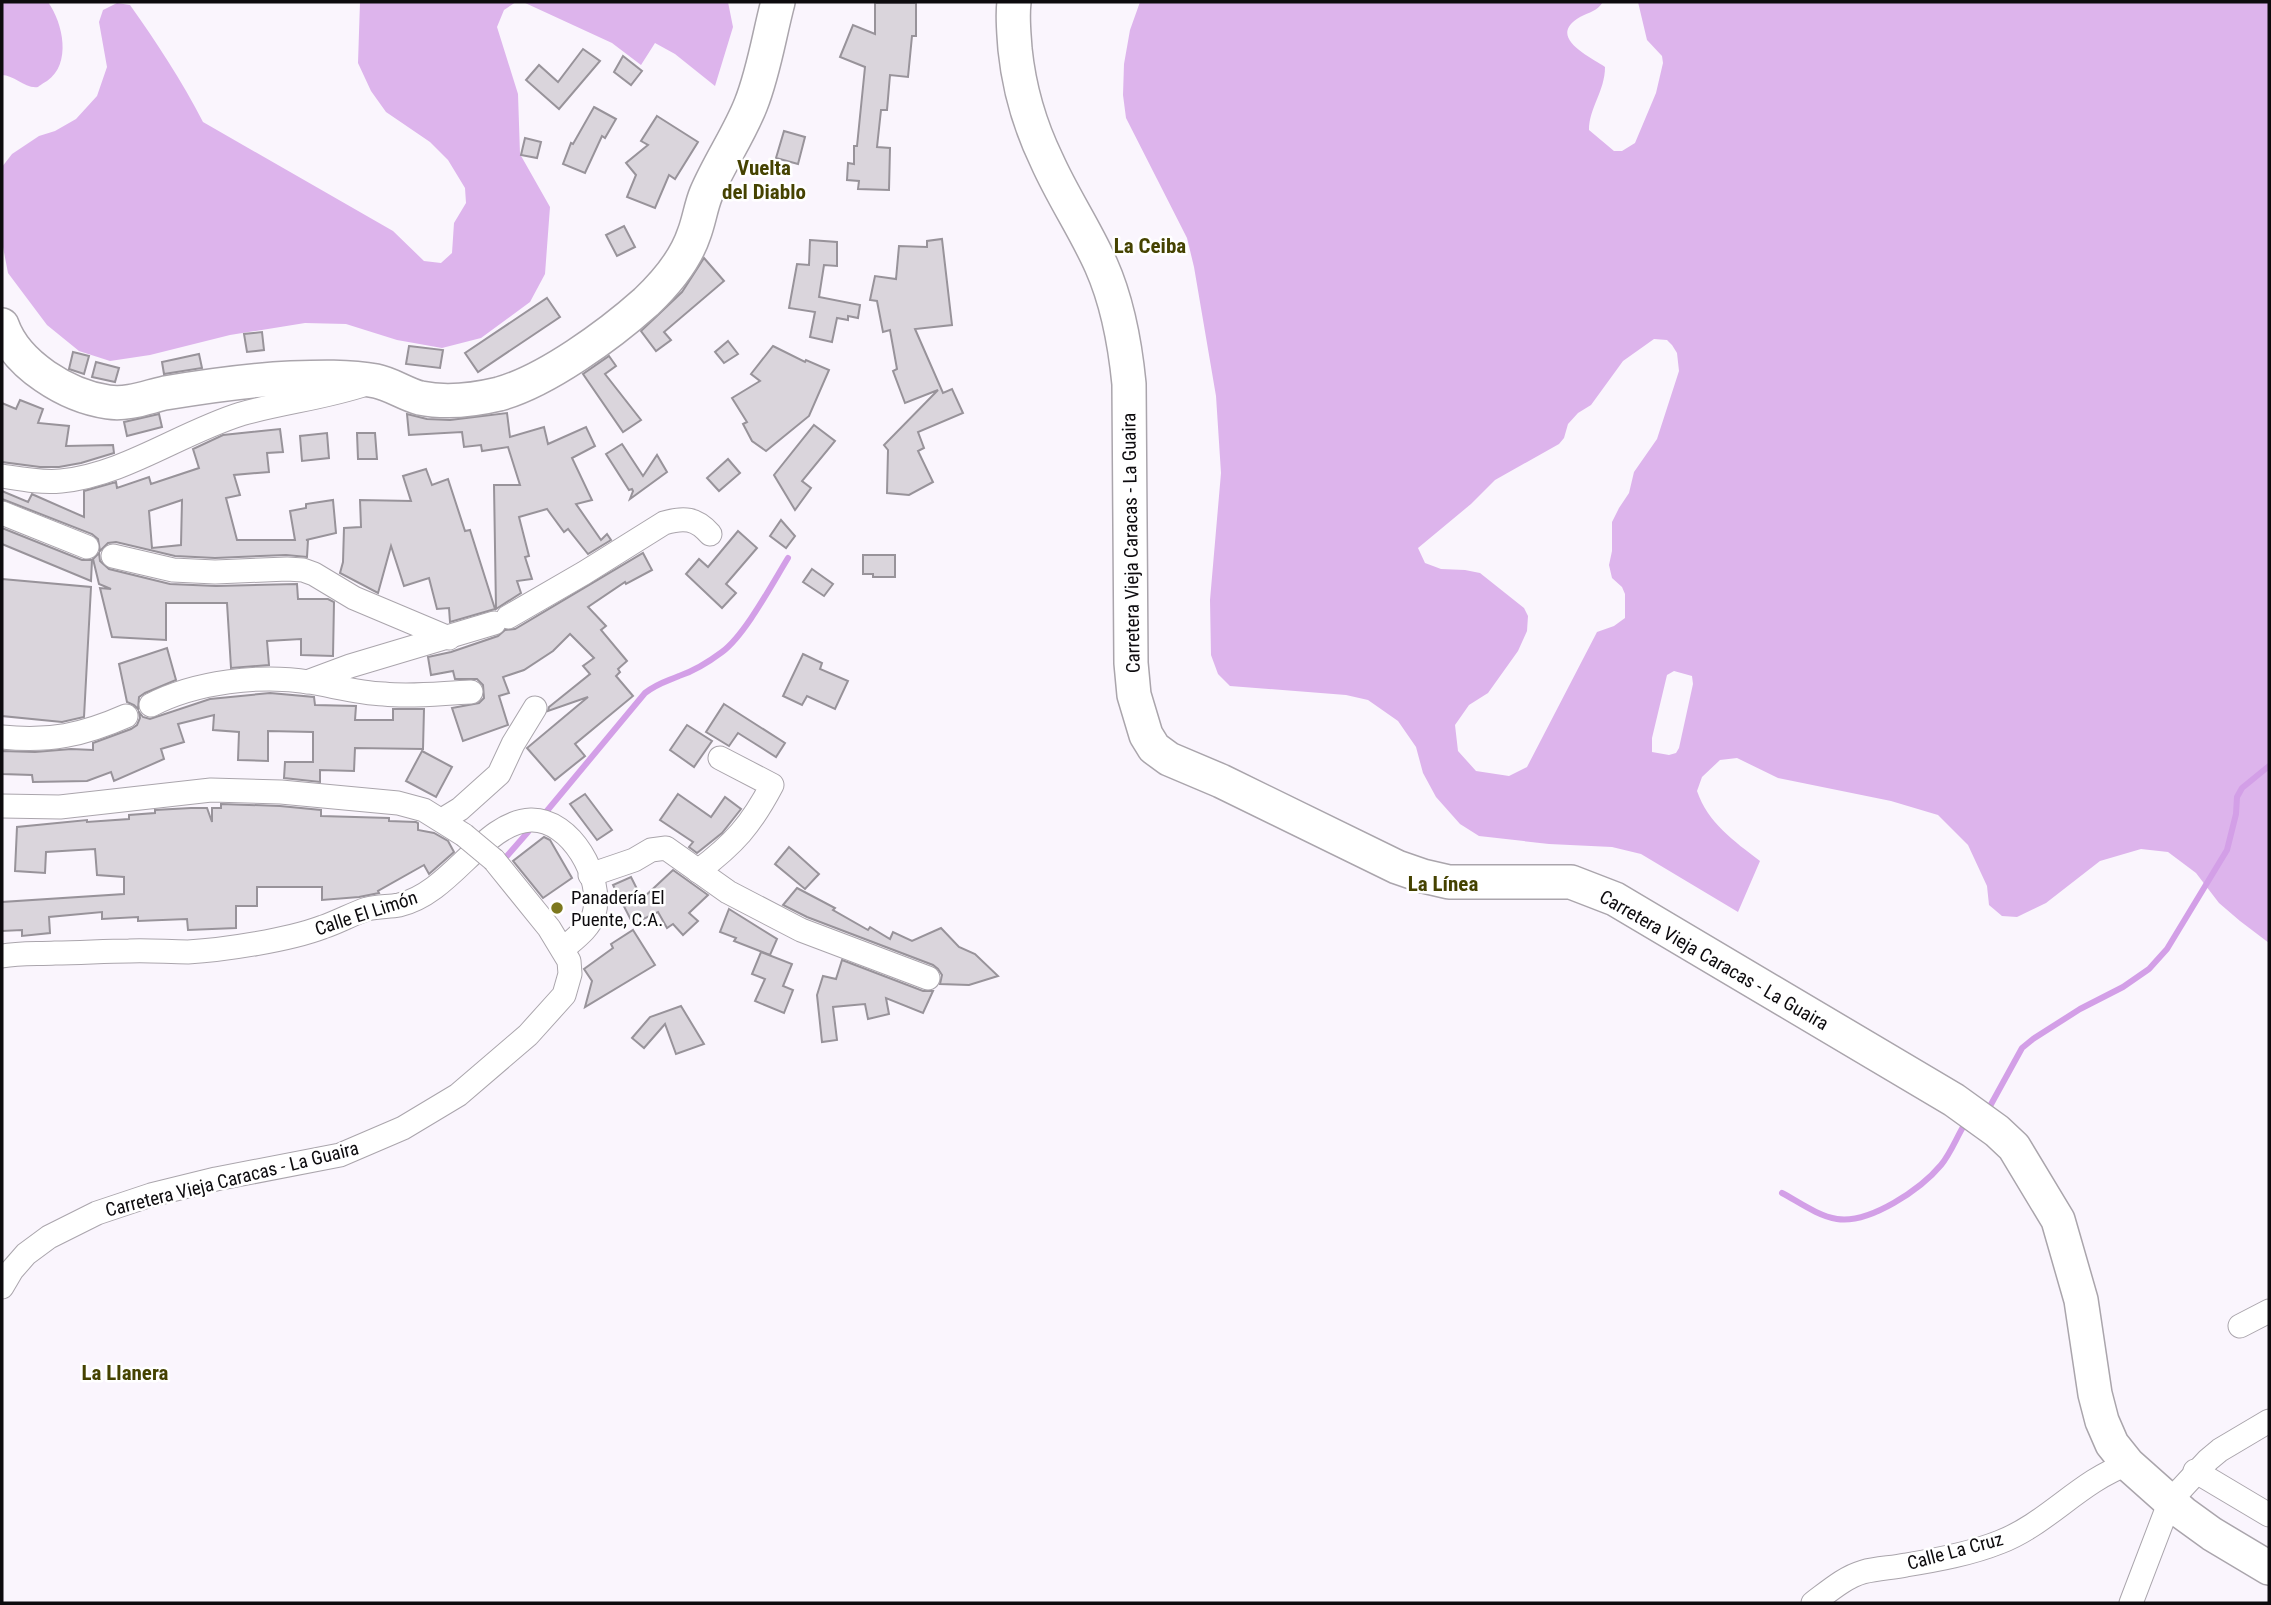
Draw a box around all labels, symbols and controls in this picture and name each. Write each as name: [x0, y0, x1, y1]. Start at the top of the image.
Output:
district label: Vuelta del Diablo: [722, 156, 806, 204]
district label: La Ceiba: [1114, 234, 1186, 258]
street label: Carretera Vieja Caracas - La Guaira: [1117, 413, 1145, 673]
district label: La Línea: [1408, 872, 1478, 896]
street label: Carretera Vieja Caracas - La Guaira: [1595, 885, 1833, 1035]
street label: Calle El Limón: [312, 886, 420, 940]
place label: Panadería El Puente, C.A.: [571, 886, 665, 931]
marker: Panadería El Puente, C.A.: [549, 900, 565, 916]
street label: Carretera Vieja Caracas - La Guaira: [103, 1136, 361, 1222]
district label: La Llanera: [82, 1361, 169, 1385]
street label: Calle La Cruz: [1904, 1527, 2006, 1575]

